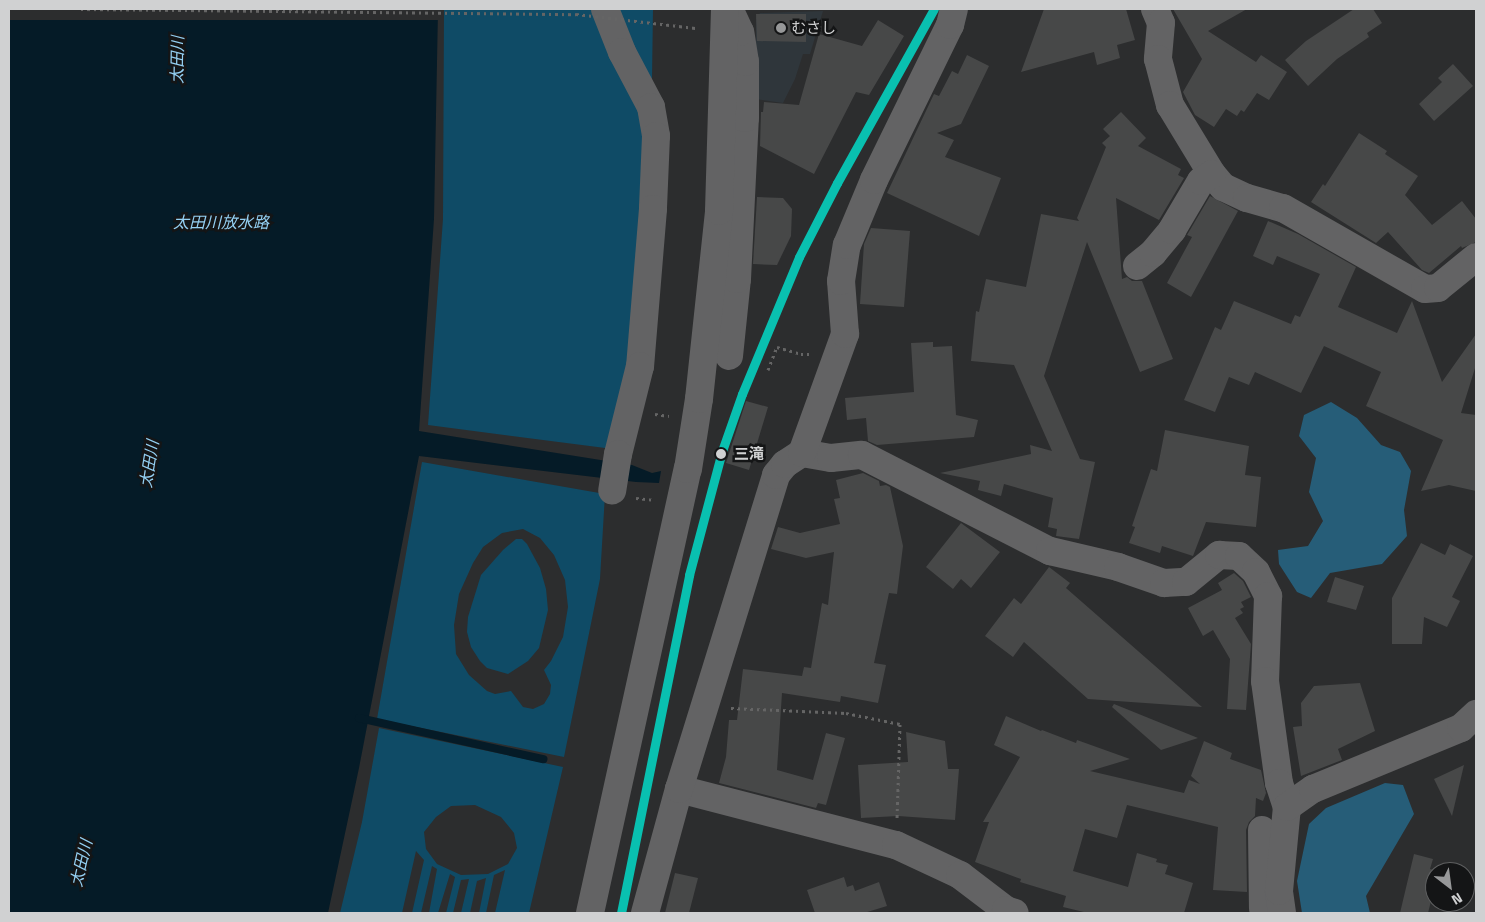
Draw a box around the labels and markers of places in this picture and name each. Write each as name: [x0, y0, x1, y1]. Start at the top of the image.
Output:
place label: むさし: [791, 19, 836, 37]
marker: むさし: [775, 22, 787, 34]
marker: 三滝: [712, 445, 730, 463]
place label: 三滝: [734, 445, 764, 463]

